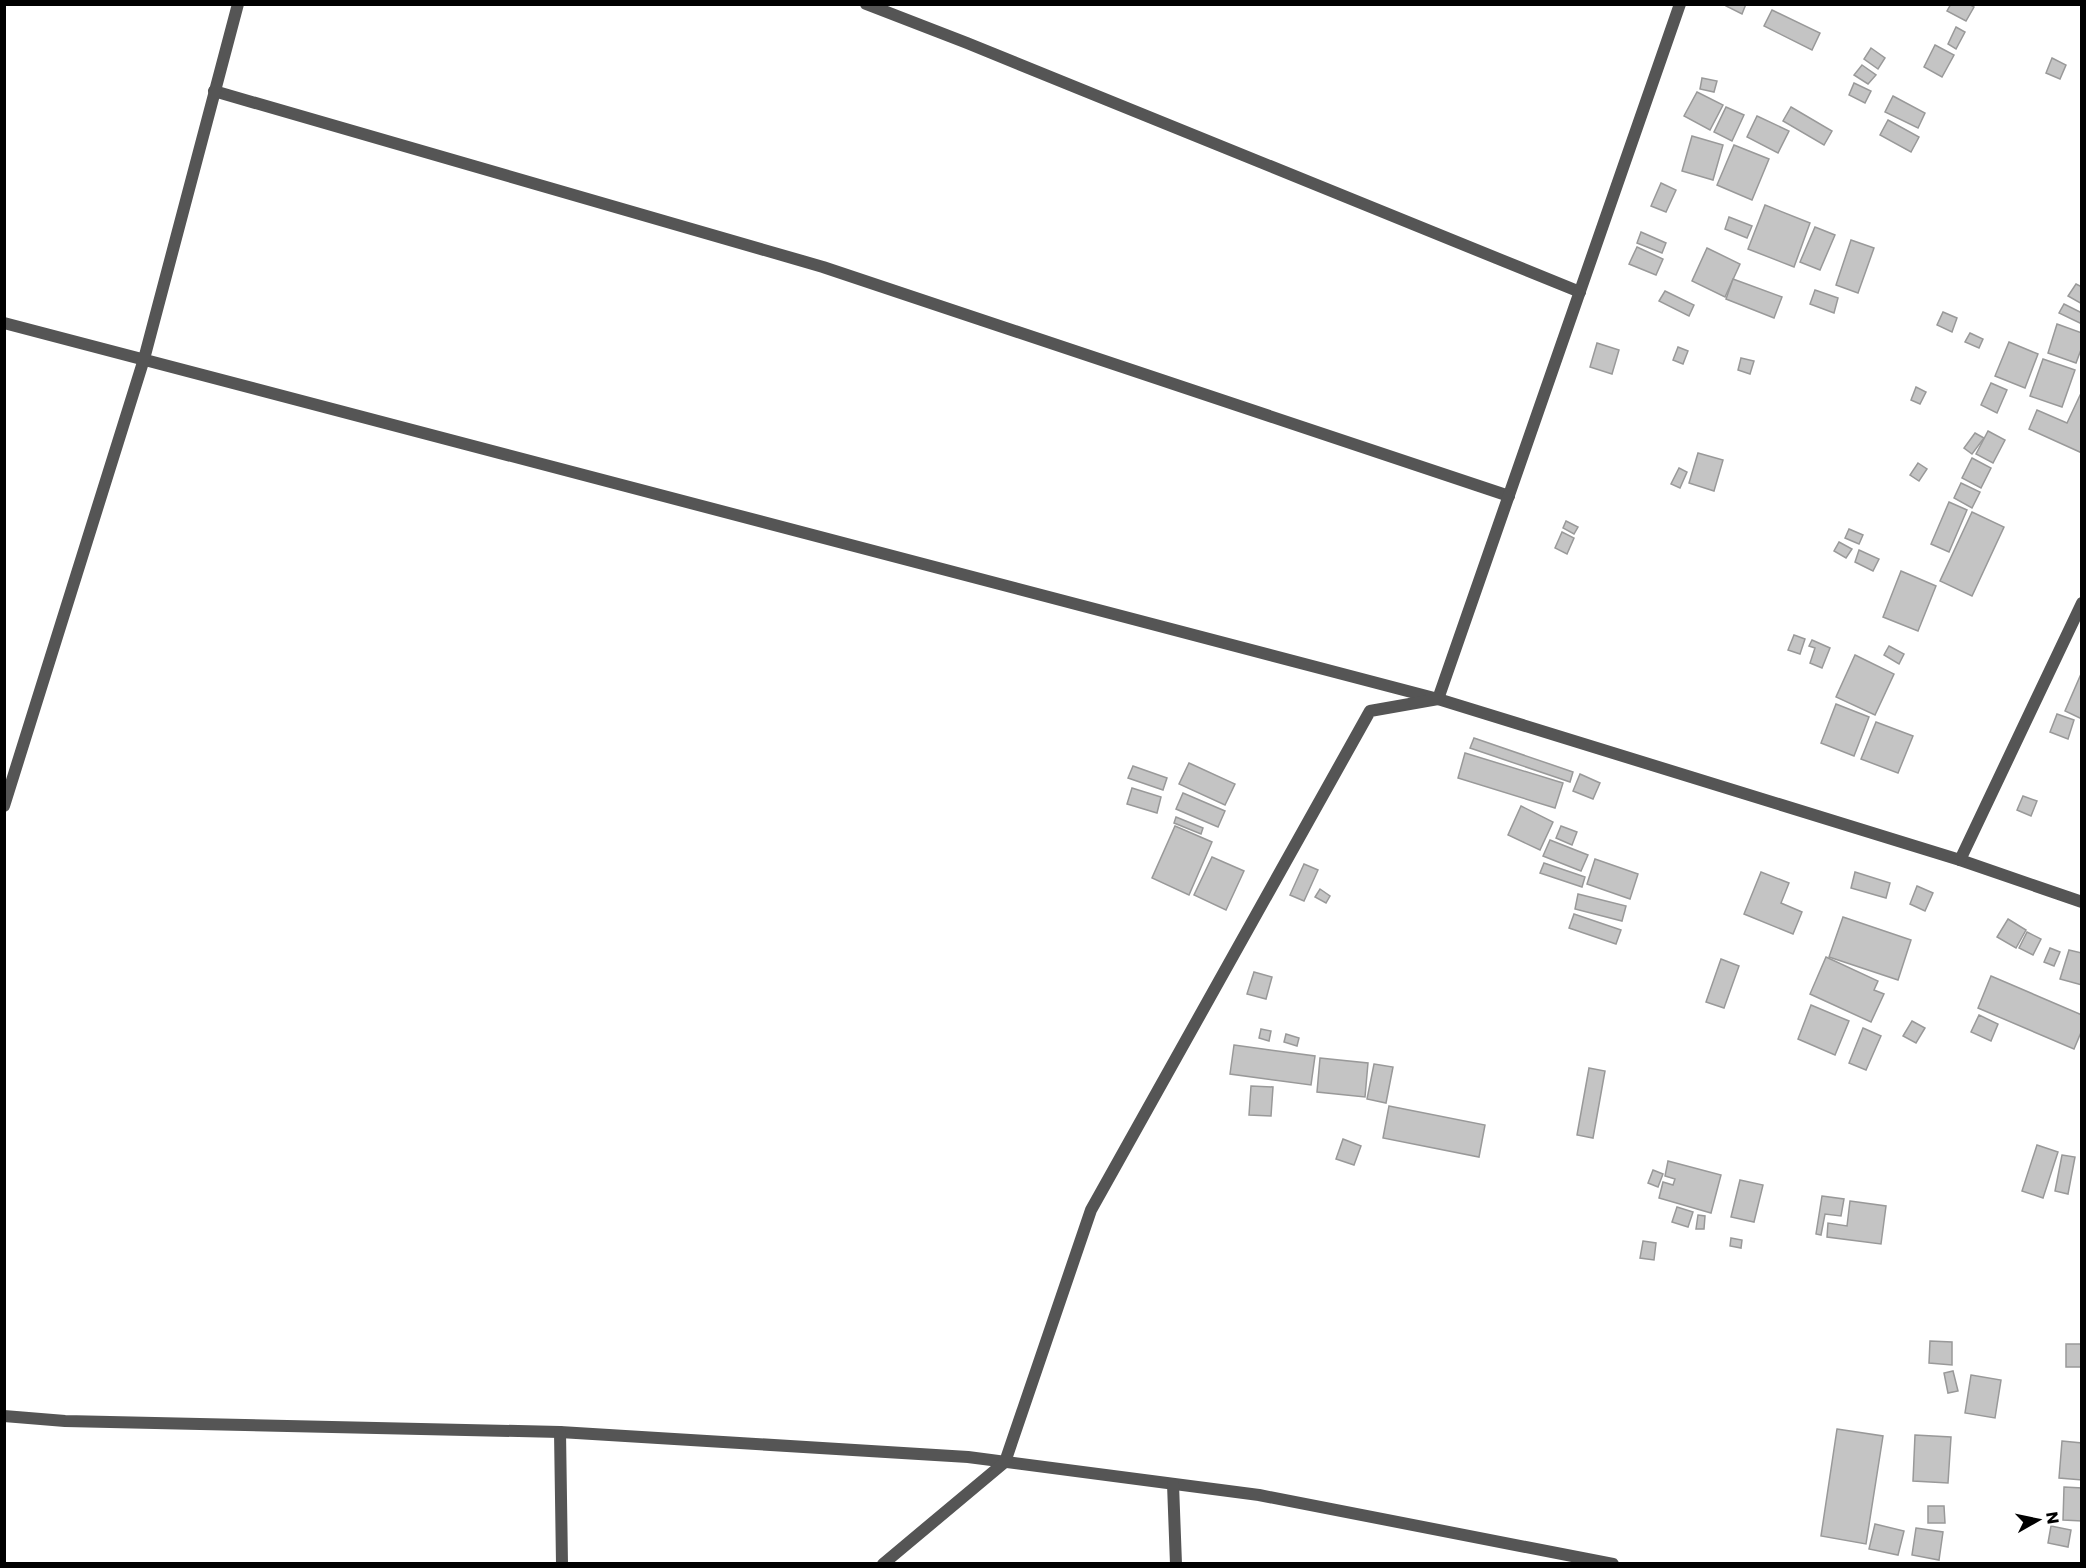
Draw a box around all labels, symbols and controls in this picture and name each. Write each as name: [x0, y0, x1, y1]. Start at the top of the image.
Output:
north arrow: [2008, 1490, 2068, 1550]
text: N: [2040, 1510, 2065, 1525]

